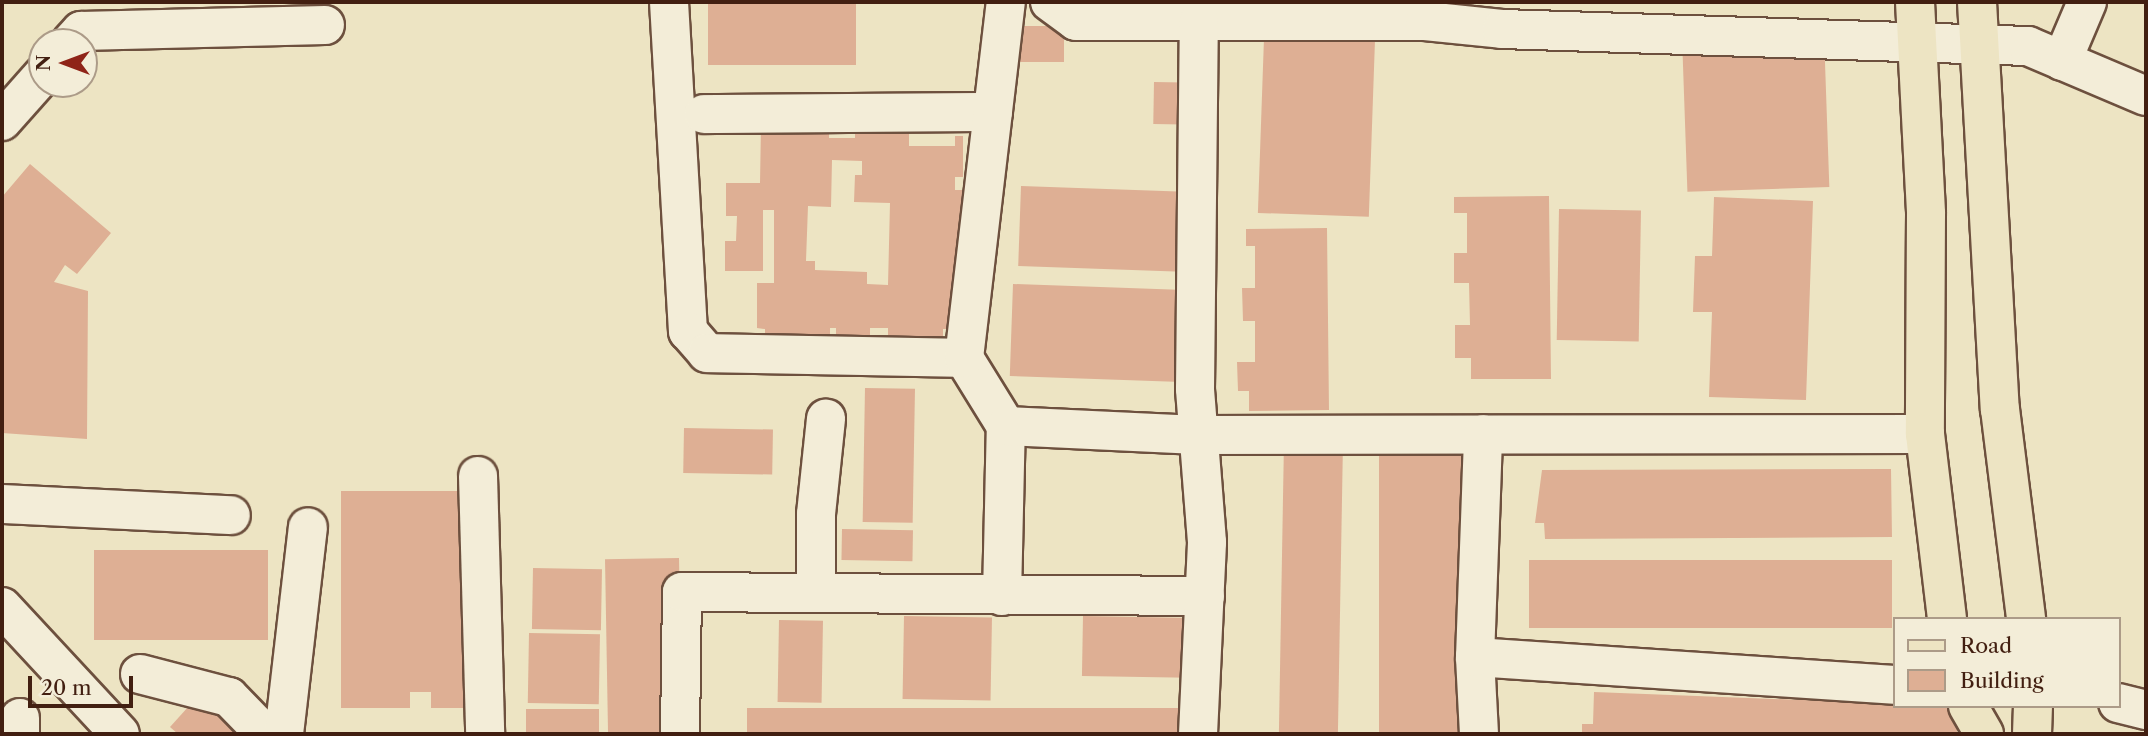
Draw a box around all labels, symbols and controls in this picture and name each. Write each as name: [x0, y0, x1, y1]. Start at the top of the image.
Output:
north arrow: [28, 28, 98, 98]
text: N: [32, 55, 55, 71]
legend: [1892, 617, 2120, 708]
text: Road: [1960, 633, 2012, 658]
scale bar: [32, 662, 136, 706]
text: Building: [1960, 668, 2044, 693]
text: 20 m: [41, 675, 92, 700]

